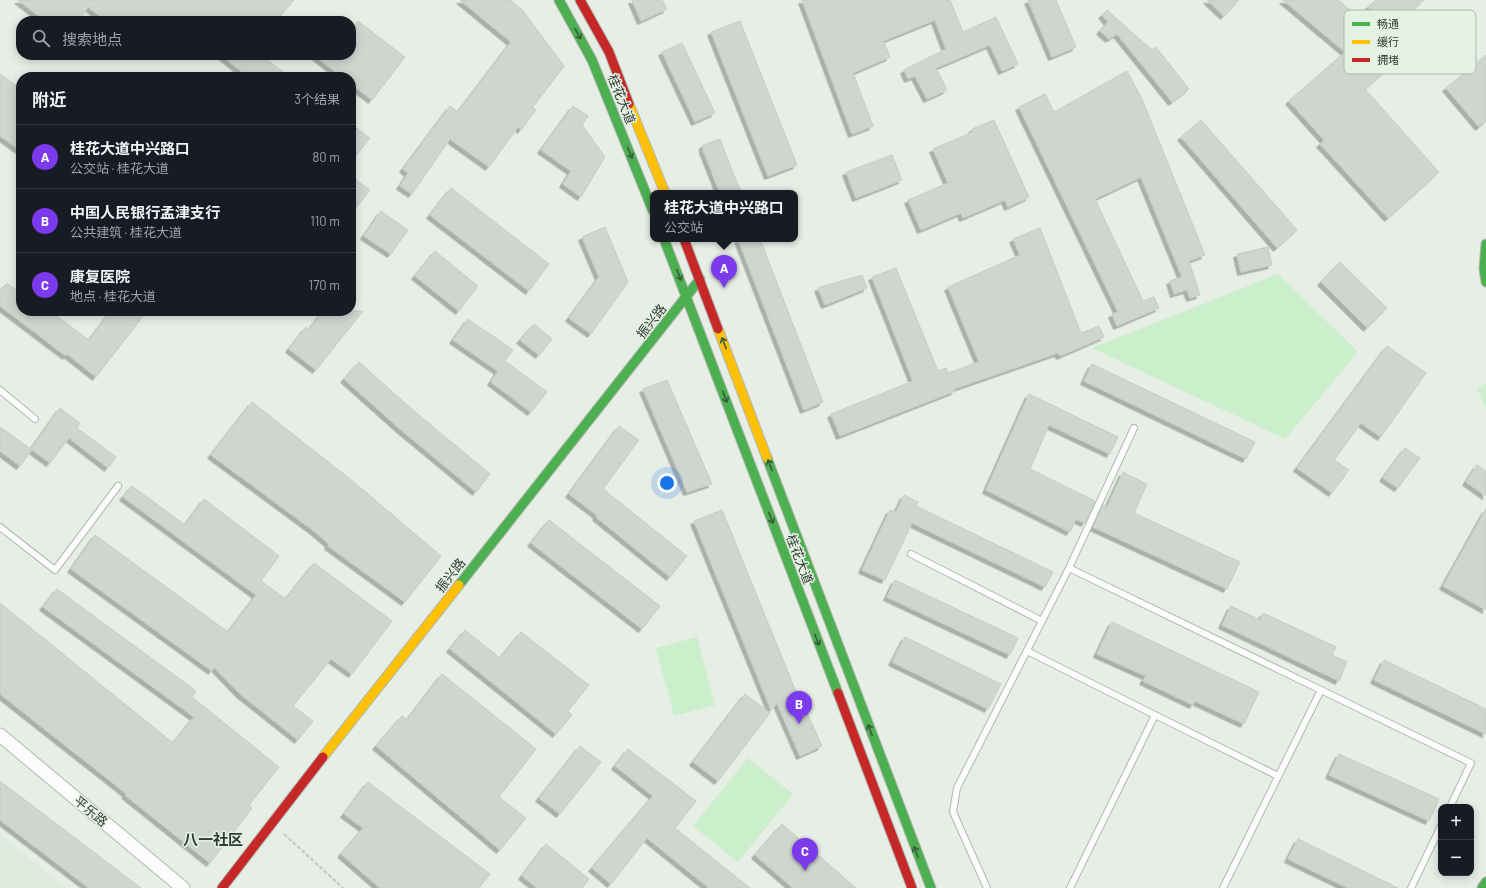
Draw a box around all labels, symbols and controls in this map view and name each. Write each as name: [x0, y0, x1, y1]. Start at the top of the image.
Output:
legend: [1344, 10, 1476, 74]
search box: [16, 16, 356, 60]
text: 畅通: [1377, 17, 1399, 30]
icon: search: [30, 27, 52, 49]
one-way arrow: [574, 28, 582, 40]
text: 搜索地点: [62, 30, 122, 48]
text: 缓行: [1377, 35, 1399, 48]
text: 拥堵: [1377, 53, 1399, 66]
street label: 桂花大道: [605, 72, 639, 126]
text: 附近: [32, 89, 66, 109]
text: 3个结果: [294, 91, 340, 107]
text: 桂花大道中兴路口: [70, 139, 190, 157]
one-way arrow: [626, 147, 634, 159]
text: A: [41, 149, 49, 165]
text: 80 m: [313, 149, 340, 165]
text: 公交站 · 桂花大道: [70, 160, 169, 176]
popup: [650, 190, 798, 242]
text: 桂花大道中兴路口: [664, 198, 784, 216]
text: 中国人民银行孟津支行: [70, 203, 220, 221]
text: B: [41, 213, 49, 229]
text: 110 m: [310, 213, 340, 229]
text: 公交站: [664, 219, 703, 235]
text: 公共建筑 · 桂花大道: [70, 224, 182, 240]
pin: A: [711, 255, 737, 288]
text: 康复医院: [70, 267, 130, 285]
one-way arrow: [675, 269, 683, 281]
text: C: [41, 277, 49, 293]
text: 170 m: [309, 277, 340, 293]
text: 地点 · 桂花大道: [70, 288, 156, 304]
street label: 振兴路: [633, 301, 669, 341]
one-way arrow: [720, 337, 728, 349]
one-way arrow: [722, 390, 730, 402]
one-way arrow: [766, 459, 774, 471]
your location: [657, 473, 677, 493]
one-way arrow: [768, 512, 776, 524]
street label: 桂花大道: [783, 532, 817, 586]
street label: 振兴路: [432, 555, 468, 595]
one-way arrow: [814, 633, 821, 646]
pin: B: [786, 691, 812, 724]
one-way arrow: [866, 725, 874, 737]
street label: 平乐路: [71, 792, 111, 830]
map controls: [1438, 804, 1474, 876]
button: +: [1438, 804, 1474, 840]
district label: 八一社区: [183, 830, 243, 848]
pin: C: [792, 838, 818, 871]
button: −: [1438, 840, 1474, 876]
one-way arrow: [912, 846, 920, 858]

